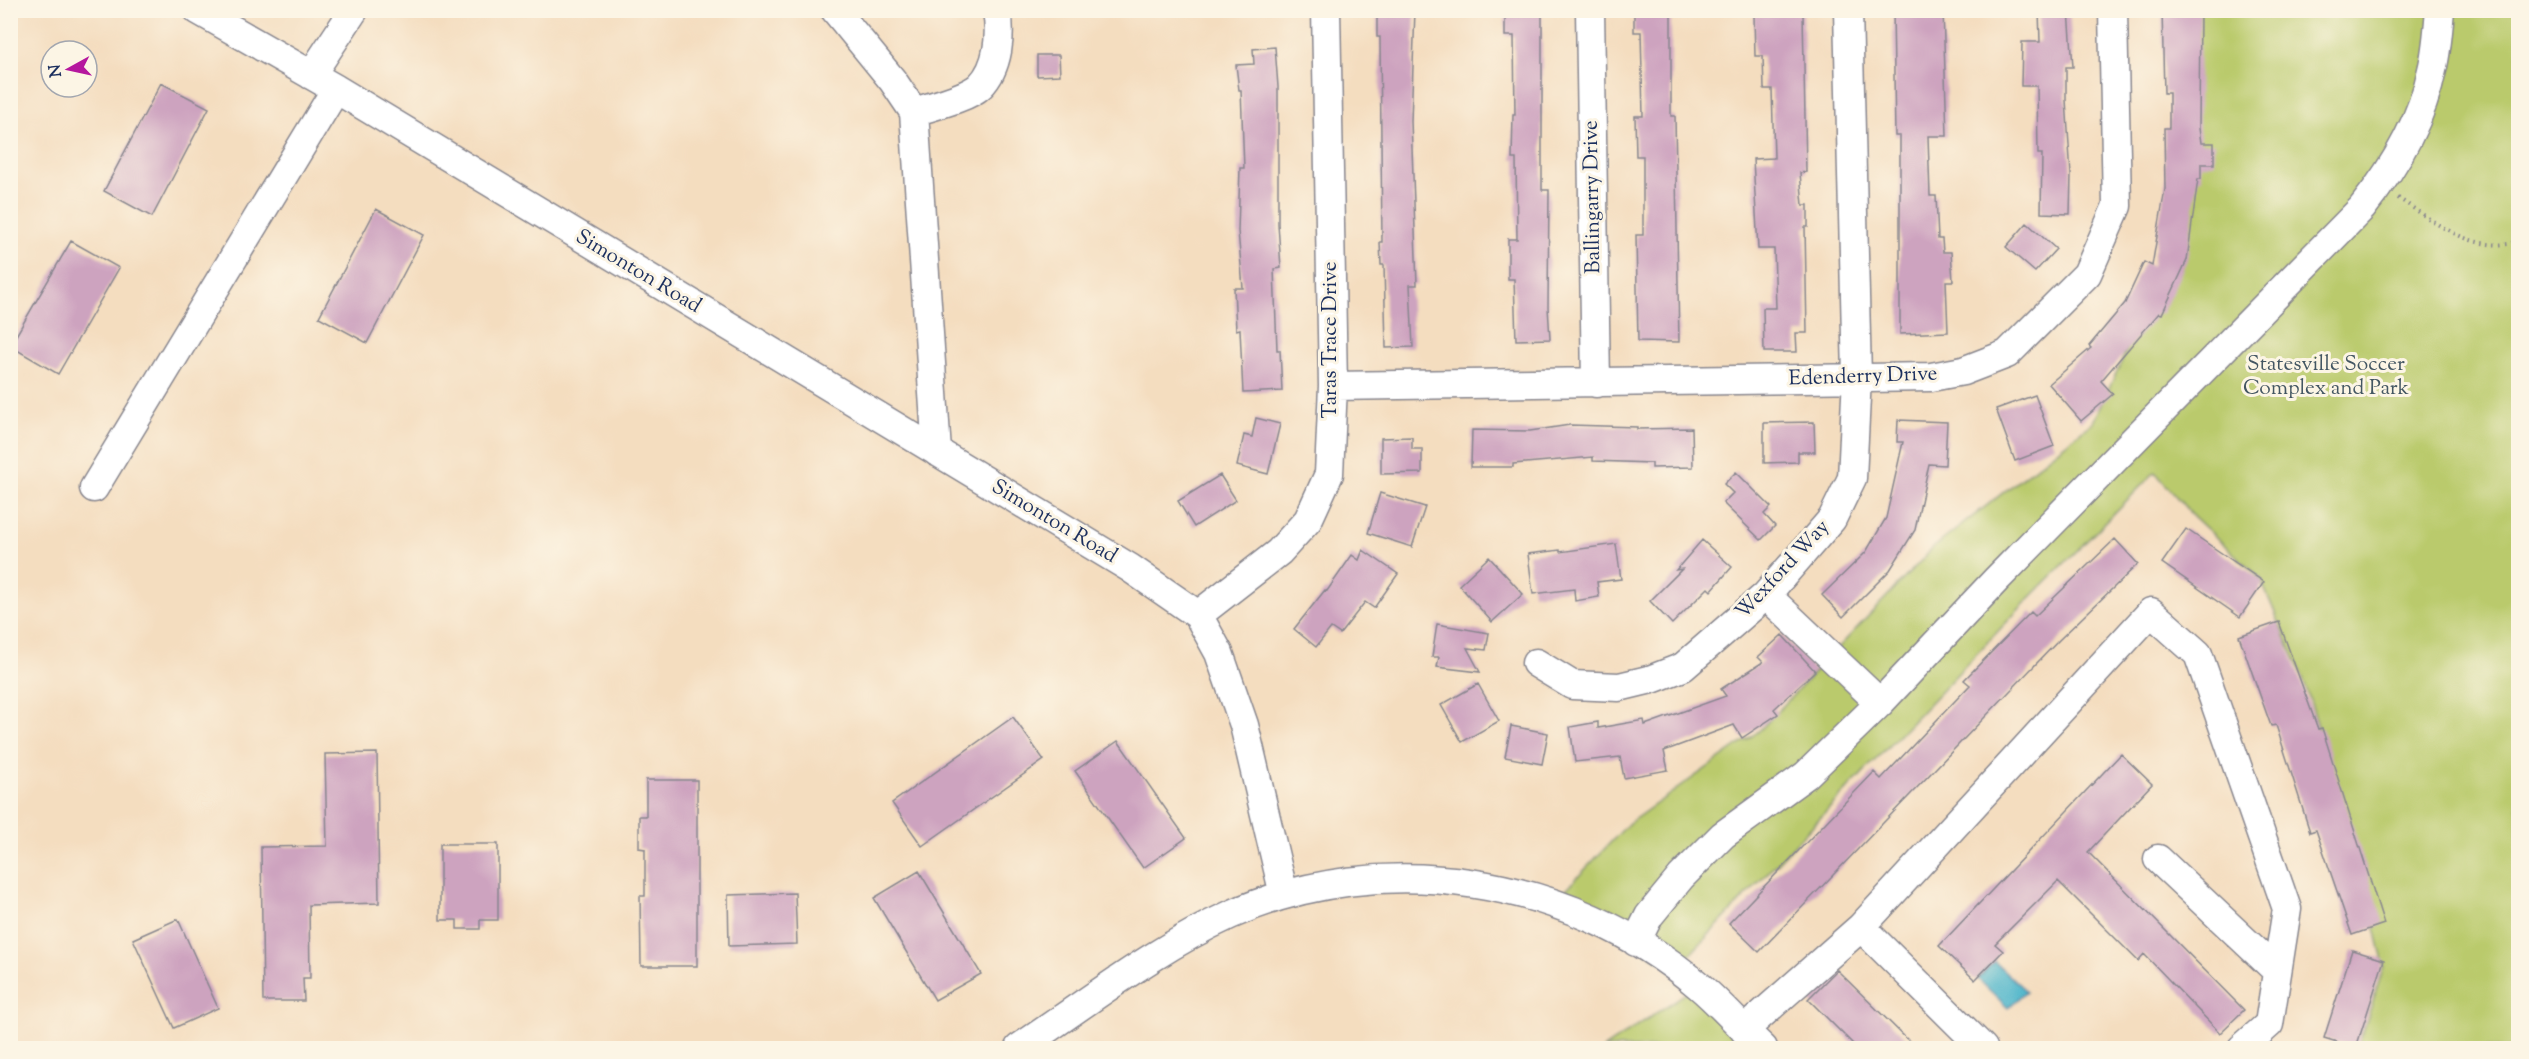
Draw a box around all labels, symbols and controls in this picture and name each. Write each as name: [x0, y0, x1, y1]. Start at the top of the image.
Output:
north arrow: [39, 39, 99, 99]
text: N: [44, 63, 69, 79]
street label: Ballingarry Drive: [1577, 120, 1609, 274]
street label: Simonton Road: [569, 223, 707, 322]
street label: Taras Trace Drive: [1316, 261, 1346, 419]
park label: Statesville Soccer Complex and Park: [2243, 350, 2410, 404]
street label: Edenderry Drive: [1788, 359, 1938, 395]
street label: Simonton Road: [985, 473, 1123, 572]
street label: Wexford Way: [1729, 513, 1838, 627]

